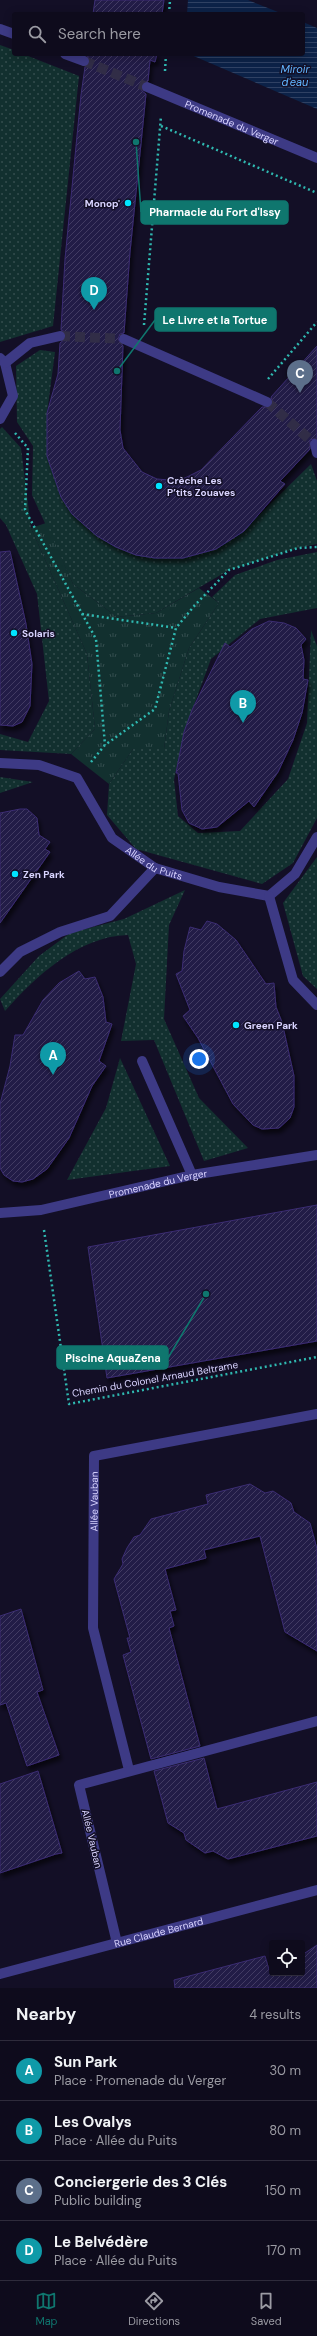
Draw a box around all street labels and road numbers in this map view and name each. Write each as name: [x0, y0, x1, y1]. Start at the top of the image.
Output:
street label: Promenade du Verger: [183, 97, 281, 148]
street label: Allée du Puits: [123, 843, 184, 882]
street label: Promenade du Verger: [107, 1166, 208, 1201]
street label: Chemin du Colonel Arnaud Beltrame: [71, 1358, 239, 1400]
street label: Allée Vauban: [87, 1471, 100, 1532]
street label: Allée Vauban: [79, 1808, 105, 1870]
street label: Rue Claude Bernard: [113, 1914, 205, 1950]

